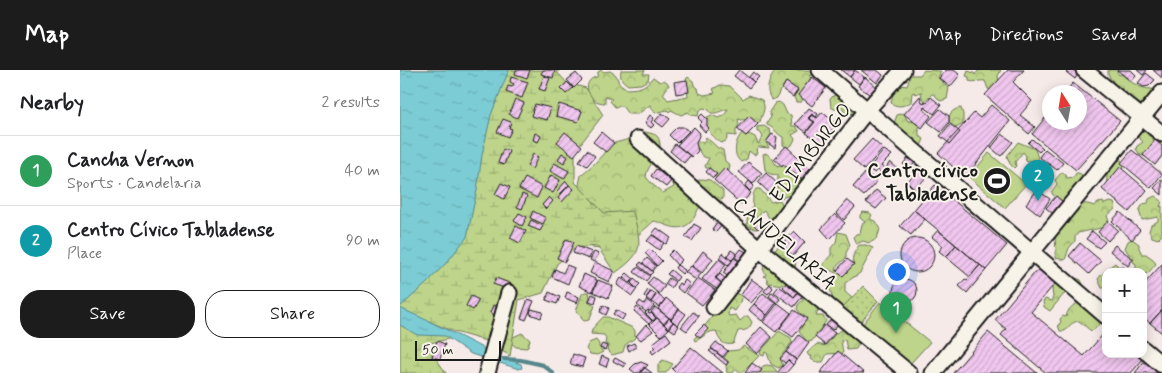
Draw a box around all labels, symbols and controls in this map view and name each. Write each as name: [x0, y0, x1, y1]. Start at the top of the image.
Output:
text: Map: [25, 20, 69, 51]
text: Map: [929, 23, 962, 47]
text: Directions: [990, 23, 1064, 47]
text: Saved: [1092, 23, 1137, 47]
north arrow: [1042, 85, 1087, 130]
text: Nearby: [20, 89, 84, 117]
text: 2 results: [322, 92, 380, 113]
street label: EDIMBURGO: [764, 98, 859, 208]
text: Cancha Vernon: [67, 148, 194, 173]
place label: Centro cívico Tabladense: [867, 158, 978, 208]
text: 1: [32, 160, 40, 181]
text: 40 m: [344, 160, 380, 181]
pin: 2: [1022, 160, 1054, 201]
sports icon: Centro cívico Tabladense: [982, 166, 1012, 196]
text: Sports · Candelaria: [67, 173, 201, 194]
street label: CANDELARIA: [726, 191, 842, 297]
text: Centro Cívico Tabladense: [67, 218, 274, 243]
text: 2: [32, 230, 40, 251]
text: 90 m: [346, 230, 380, 251]
text: Place: [67, 243, 102, 264]
your location: [884, 259, 910, 285]
map controls: [1102, 268, 1147, 358]
button: +: [1102, 268, 1147, 313]
button: Save: [20, 290, 195, 338]
button: Share: [205, 290, 380, 338]
pin: 1: [880, 292, 912, 333]
button: −: [1102, 313, 1147, 358]
scale bar: [415, 338, 501, 361]
text: 50 m: [422, 341, 453, 359]

